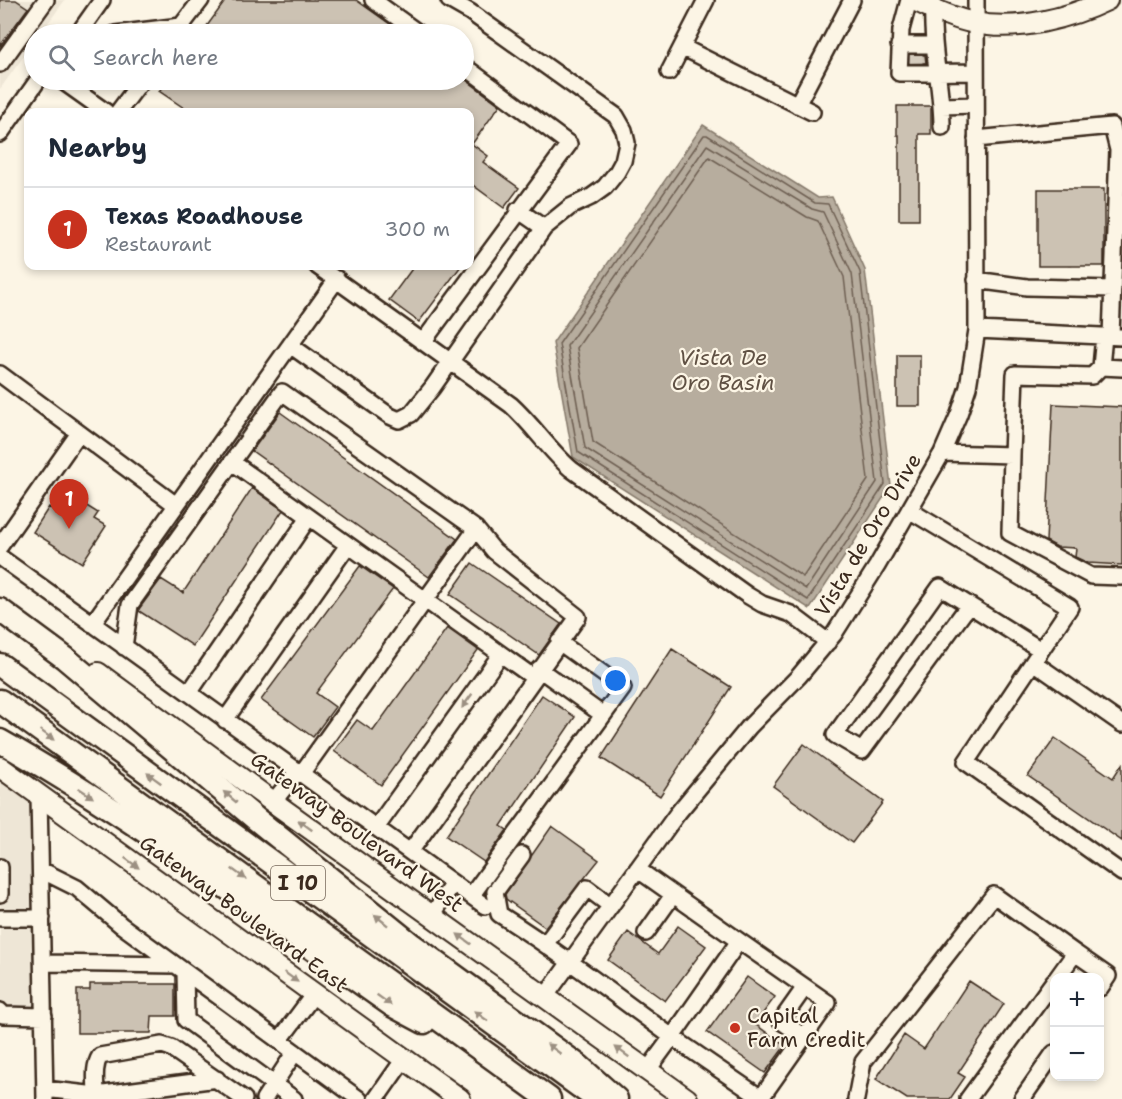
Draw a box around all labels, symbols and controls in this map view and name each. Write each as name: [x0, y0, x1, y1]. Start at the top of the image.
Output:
search box: [24, 24, 474, 90]
icon: search: [45, 41, 78, 74]
text: Search here: [93, 43, 219, 72]
text: Nearby: [48, 130, 147, 165]
text: Texas Roadhouse: [105, 202, 303, 231]
text: 1: [63, 216, 72, 242]
text: 300 m: [384, 216, 450, 242]
text: Restaurant: [105, 231, 212, 257]
water label: Vista De Oro Basin: [672, 343, 774, 397]
street label: Vista de Oro Drive: [808, 448, 928, 622]
pin: 1: [50, 480, 88, 529]
your location: [601, 666, 630, 695]
one-way arrow: [461, 693, 473, 709]
one-way arrow: [39, 729, 55, 741]
street label: Gateway Boulevard West: [245, 745, 469, 919]
one-way arrow: [146, 772, 161, 784]
one-way arrow: [78, 787, 94, 798]
one-way arrow: [222, 790, 238, 803]
one-way arrow: [298, 819, 314, 831]
street label: Gateway Boulevard East: [134, 829, 354, 999]
one-way arrow: [124, 857, 140, 869]
road number: I 10: [271, 866, 325, 900]
one-way arrow: [232, 868, 247, 880]
one-way arrow: [373, 913, 389, 926]
one-way arrow: [456, 933, 471, 945]
one-way arrow: [282, 971, 298, 983]
map controls: [1050, 973, 1104, 1081]
button: +: [1050, 973, 1104, 1027]
one-way arrow: [376, 994, 392, 1006]
place label: Capital Farm Credit: [747, 1002, 866, 1054]
one-way arrow: [474, 1010, 489, 1022]
marker: Capital Farm Credit: [728, 1021, 742, 1035]
button: −: [1050, 1027, 1104, 1081]
one-way arrow: [547, 1043, 562, 1055]
one-way arrow: [615, 1047, 630, 1059]

